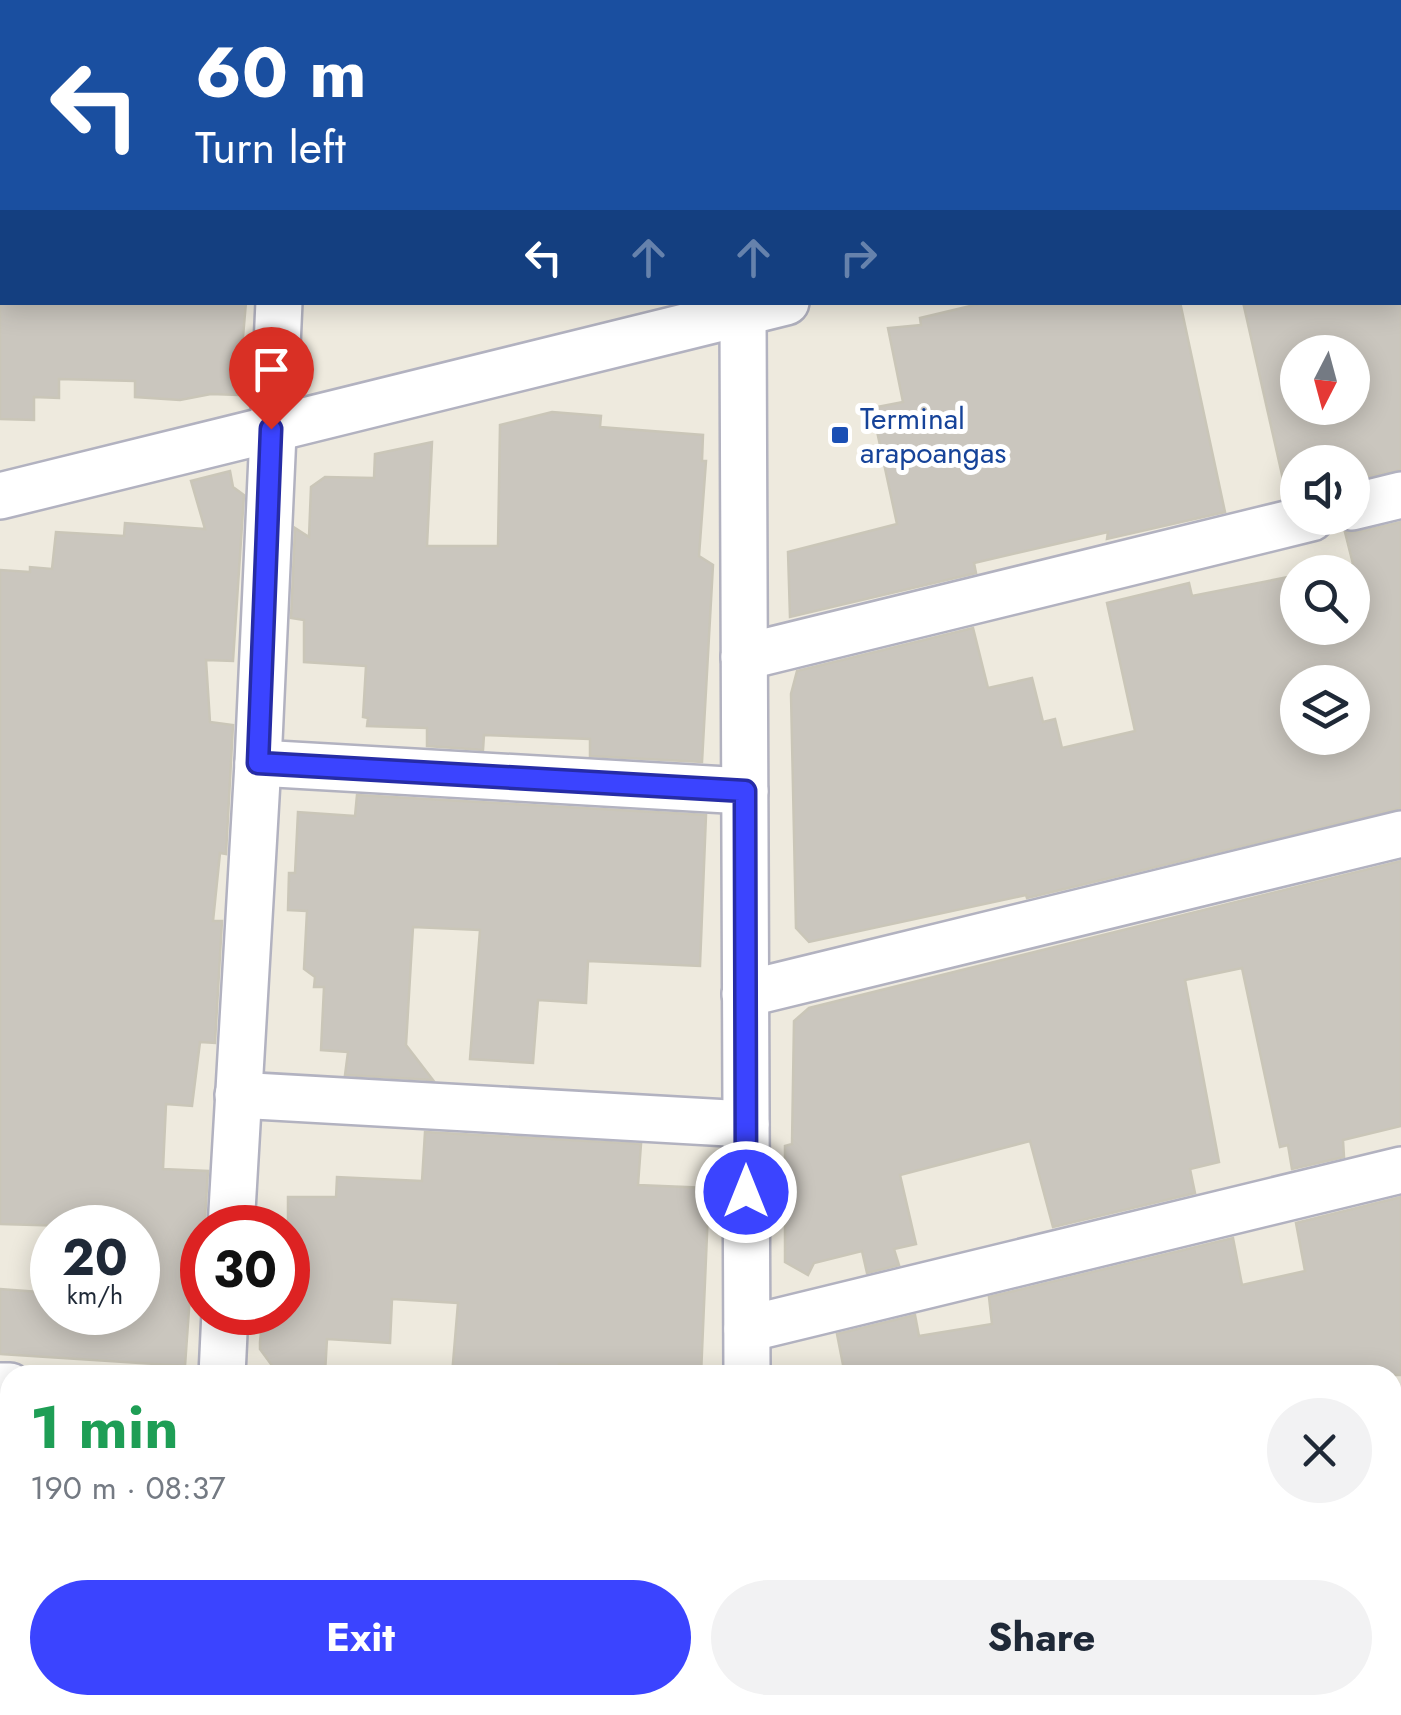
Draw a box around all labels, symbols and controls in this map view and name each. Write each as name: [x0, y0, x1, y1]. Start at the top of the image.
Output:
text: 60 m: [195, 22, 367, 123]
icon: left: [30, 40, 160, 170]
text: Turn left: [195, 115, 346, 180]
icon: left: [516, 230, 571, 285]
icon: ahead: [621, 230, 676, 285]
icon: ahead: [726, 230, 781, 285]
icon: right: [831, 230, 886, 285]
pin: [229, 327, 314, 430]
north arrow: [1280, 335, 1370, 425]
map controls: [1280, 335, 1370, 755]
icon: arrive: [244, 342, 299, 397]
place label: Terminal arapoangas: [860, 397, 1006, 474]
marker: Terminal arapoangas: [829, 424, 851, 446]
button: sound: [1280, 445, 1370, 535]
button: search: [1280, 555, 1370, 645]
button: layers: [1280, 665, 1370, 755]
position arrow: [694, 1140, 798, 1244]
speed limit sign: 30: [180, 1205, 310, 1335]
text: 20: [62, 1221, 128, 1294]
text: km/h: [67, 1277, 123, 1313]
text: 1 min: [30, 1384, 179, 1471]
button: close: [1267, 1398, 1372, 1503]
text: 190 m · 08:37: [30, 1465, 225, 1511]
button: Exit: [30, 1580, 691, 1695]
button: Share: [711, 1580, 1372, 1695]

